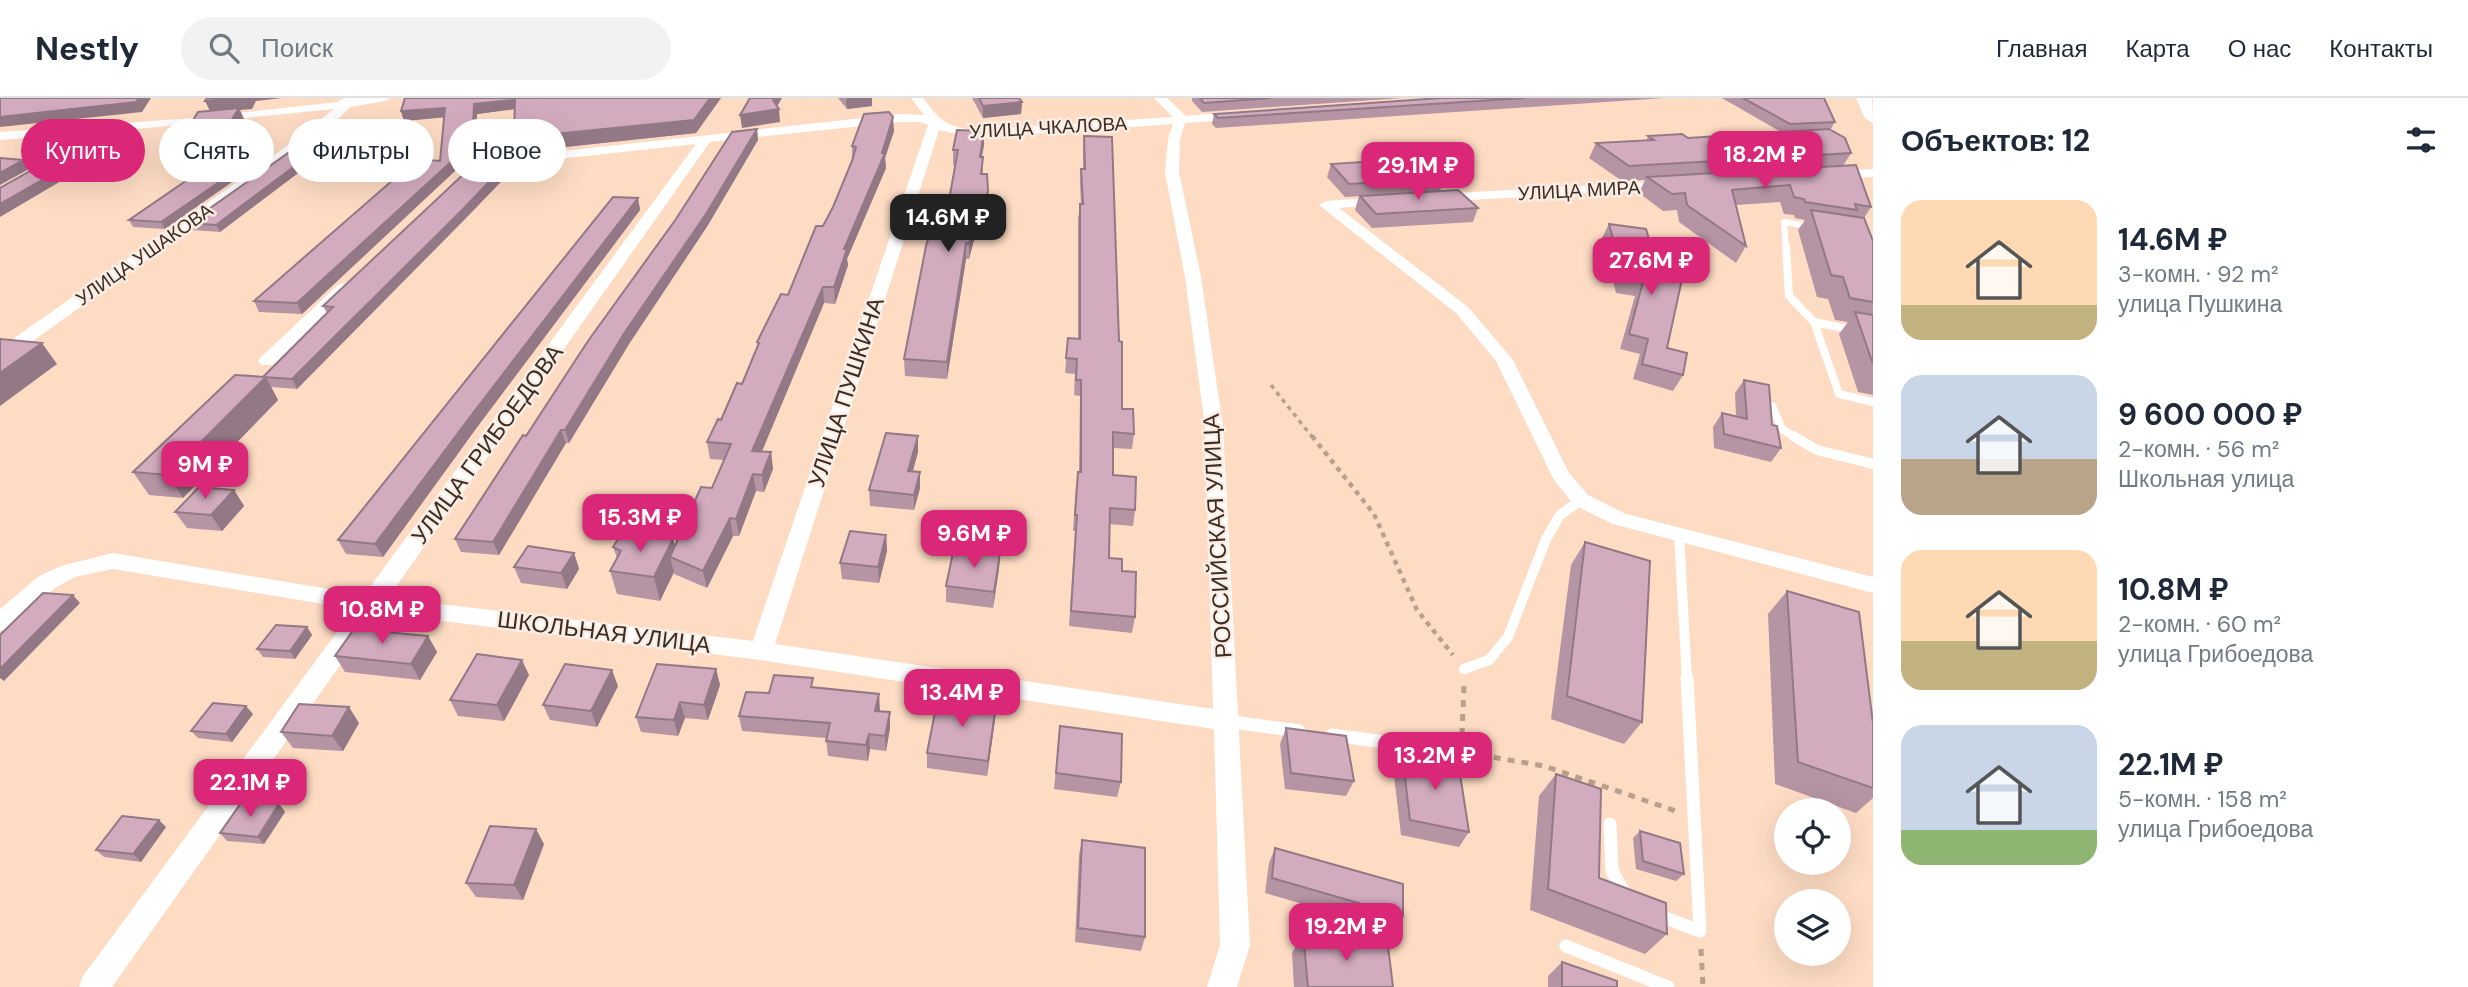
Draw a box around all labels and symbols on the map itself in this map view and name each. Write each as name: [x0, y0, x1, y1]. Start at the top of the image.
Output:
street label: УЛИЦА ЧКАЛОВА: [968, 111, 1128, 144]
pin: 18.2M ₽: [1700, 132, 1830, 191]
pin: 29.1M ₽: [1353, 142, 1483, 202]
street label: УЛИЦА МИРА: [1517, 175, 1641, 206]
pin: 14.6M ₽: [883, 194, 1013, 254]
street label: УЛИЦА УШАКОВА: [71, 198, 218, 311]
pin: 27.6M ₽: [1586, 238, 1716, 297]
street label: УЛИЦА ПУШКИНА: [801, 293, 891, 491]
street label: УЛИЦА ГРИБОЕДОВА: [404, 338, 570, 550]
street label: РОССИЙСКАЯ УЛИЦА: [1196, 412, 1238, 659]
pin: 9M ₽: [164, 442, 246, 501]
pin: 15.3M ₽: [575, 494, 705, 554]
pin: 9.6M ₽: [917, 510, 1031, 570]
pin: 10.8M ₽: [317, 587, 447, 646]
street label: ШКОЛЬНАЯ УЛИЦА: [496, 604, 713, 660]
pin: 13.4M ₽: [897, 670, 1027, 729]
pin: 13.2M ₽: [1370, 732, 1500, 792]
pin: 22.1M ₽: [185, 760, 315, 819]
pin: 19.2M ₽: [1281, 904, 1411, 963]

